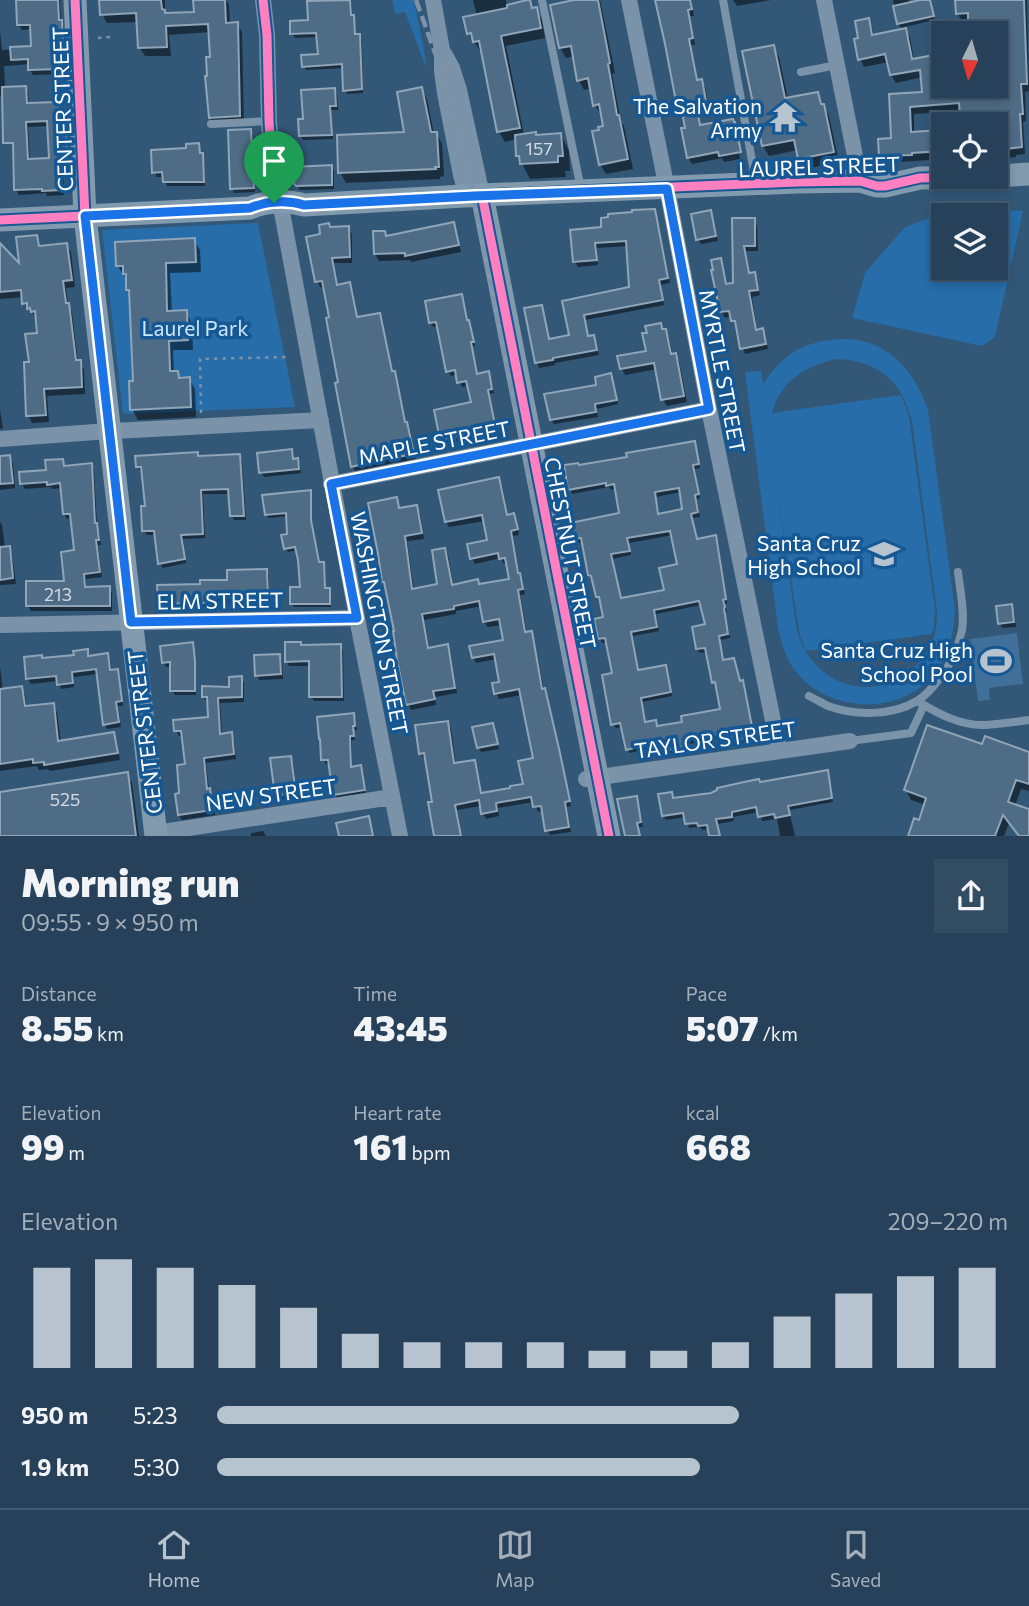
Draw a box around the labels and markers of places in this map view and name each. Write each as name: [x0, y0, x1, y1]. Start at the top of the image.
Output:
place label: The Salvation Army: [633, 93, 762, 142]
temple icon: The Salvation Army: [768, 100, 802, 134]
pin: [244, 131, 304, 203]
place label: Santa Cruz High School: [747, 530, 861, 579]
school or university icon: Santa Cruz High School: [867, 537, 901, 571]
place label: Santa Cruz High School Pool: [821, 637, 973, 686]
sports icon: Santa Cruz High School Pool: [979, 644, 1013, 678]

